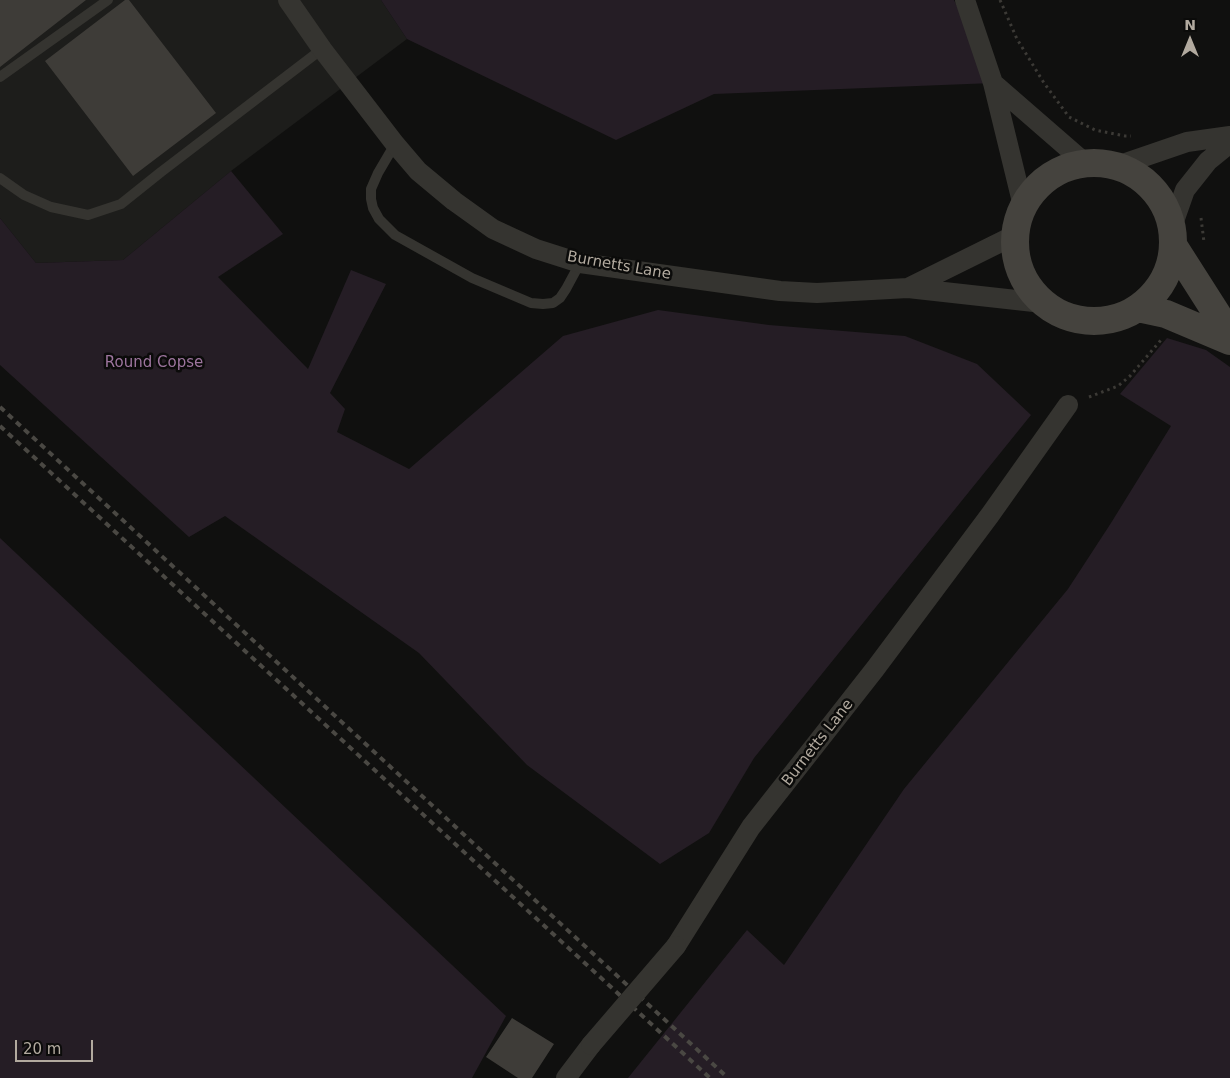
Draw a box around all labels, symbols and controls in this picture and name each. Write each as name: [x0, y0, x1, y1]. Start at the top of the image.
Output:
north arrow: [1165, 15, 1215, 65]
text: N: [1184, 17, 1196, 33]
street label: Burnetts Lane: [566, 248, 672, 284]
park label: Round Copse: [105, 354, 203, 372]
street label: Burnetts Lane: [779, 696, 857, 790]
scale bar: [18, 1030, 95, 1062]
text: 20 m: [23, 1040, 61, 1058]

